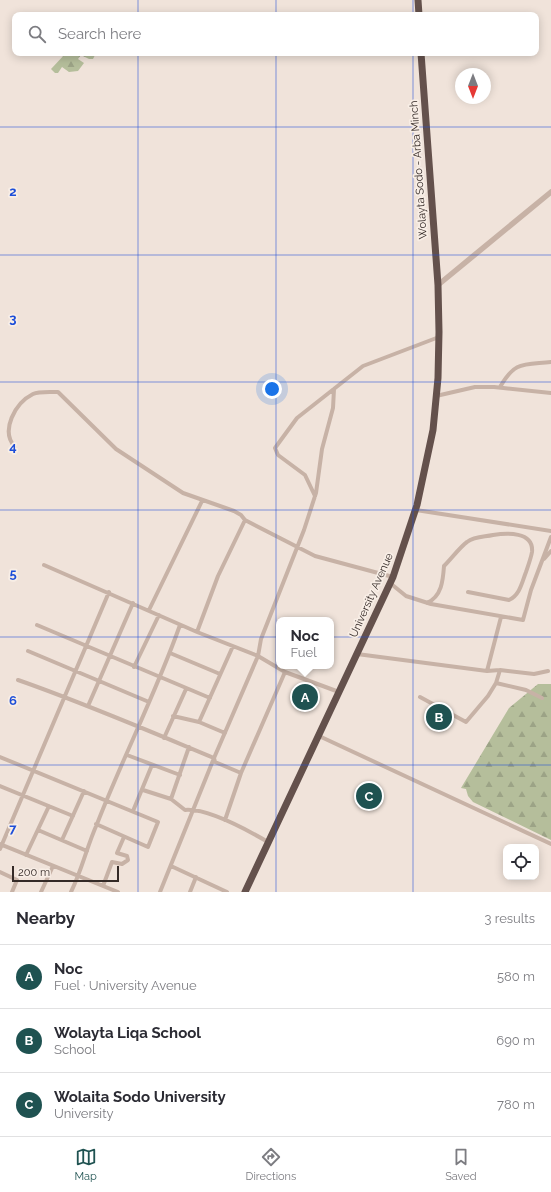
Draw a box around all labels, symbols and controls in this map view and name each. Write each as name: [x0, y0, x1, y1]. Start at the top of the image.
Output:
search box: [12, 12, 539, 56]
icon: search: [26, 23, 48, 45]
text: Search here: [58, 25, 141, 43]
north arrow: [455, 68, 491, 104]
street label: Wolayta Sodo - Arba Minch: [407, 100, 430, 240]
text: 2: [9, 184, 17, 199]
text: 3: [9, 311, 17, 326]
your location: [262, 379, 282, 399]
text: 4: [9, 439, 17, 454]
street label: University Avenue: [347, 550, 396, 639]
text: 5: [9, 566, 17, 581]
popup: [276, 617, 334, 669]
text: Noc: [291, 627, 319, 645]
text: Fuel: [291, 645, 317, 660]
pin: A: [292, 682, 318, 712]
text: 6: [9, 693, 17, 708]
pin: B: [426, 702, 452, 732]
pin: C: [356, 781, 382, 811]
text: 7: [9, 821, 17, 836]
map controls: [503, 844, 539, 880]
button: locate: [503, 844, 539, 880]
scale bar: [12, 864, 119, 883]
text: 200 m: [18, 866, 50, 879]
text: Nearby: [16, 908, 75, 928]
text: 3 results: [485, 911, 535, 926]
text: Noc: [54, 960, 83, 978]
text: A: [25, 969, 33, 984]
text: 580 m: [497, 969, 535, 984]
text: Fuel · University Avenue: [54, 978, 197, 993]
text: Wolayta Liqa School: [54, 1024, 201, 1042]
text: B: [25, 1033, 33, 1048]
text: 690 m: [496, 1033, 535, 1048]
text: School: [54, 1042, 96, 1057]
text: Wolaita Sodo University: [54, 1088, 226, 1106]
text: C: [25, 1097, 33, 1112]
text: 780 m: [497, 1097, 535, 1112]
text: University: [54, 1106, 114, 1121]
tab: Map: [74, 1146, 97, 1183]
tab: Directions: [246, 1146, 296, 1183]
tab: Saved: [445, 1146, 477, 1183]

